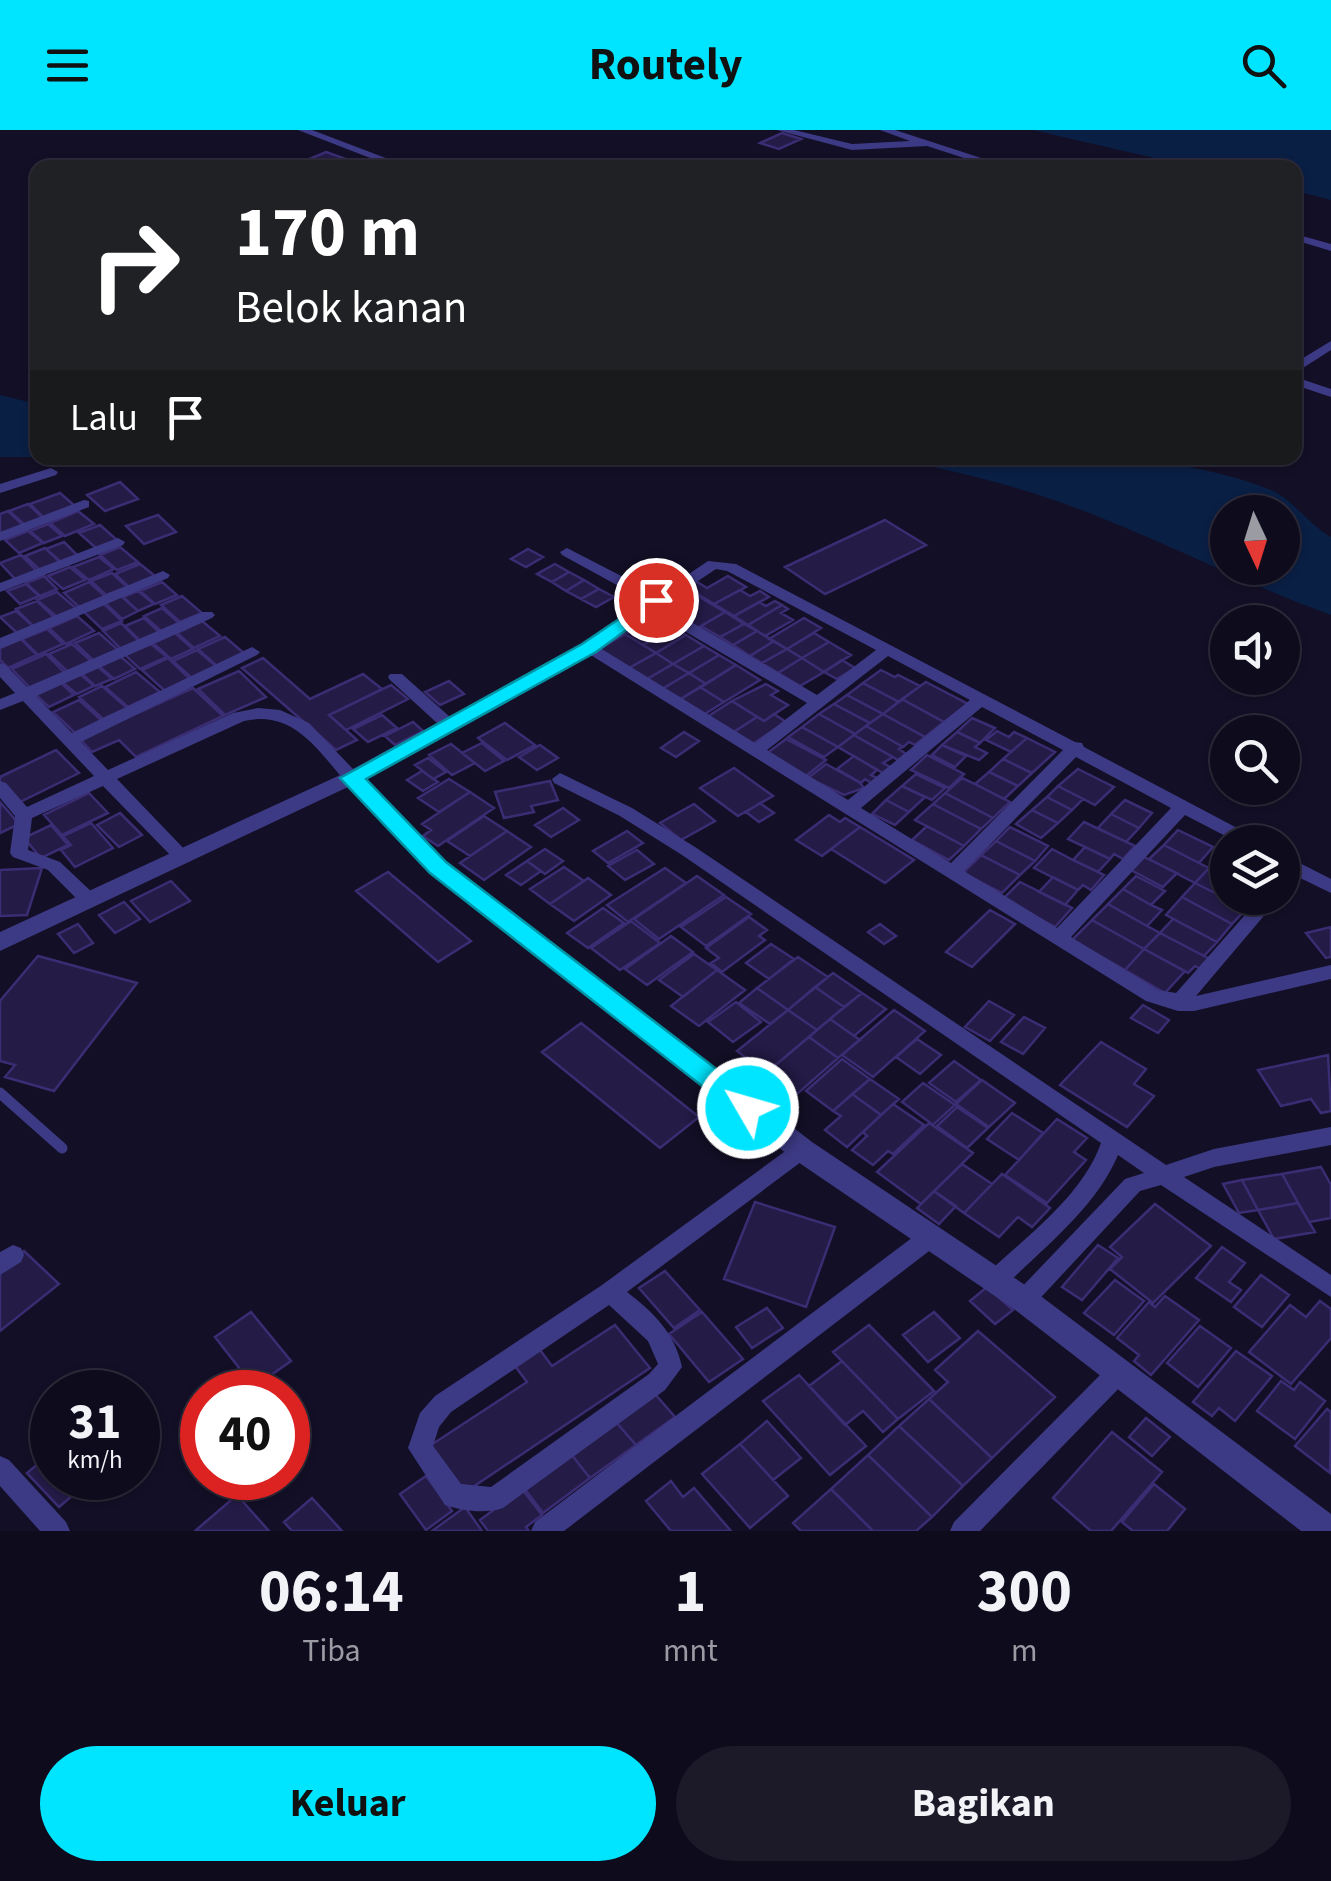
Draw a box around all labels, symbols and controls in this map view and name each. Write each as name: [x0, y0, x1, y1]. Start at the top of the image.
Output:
text: Routely: [589, 33, 742, 97]
icon: menu: [40, 38, 95, 93]
icon: search: [1236, 38, 1291, 93]
text: 170 m: [235, 183, 420, 283]
icon: right: [70, 200, 200, 330]
text: Belok kanan: [235, 276, 467, 340]
icon: arrive: [158, 390, 213, 445]
text: Lalu: [70, 391, 138, 445]
north arrow: [1210, 495, 1300, 585]
map controls: [1210, 495, 1300, 915]
pin: [614, 558, 699, 643]
icon: arrive: [629, 573, 684, 628]
button: sound: [1210, 605, 1300, 695]
button: search: [1210, 715, 1300, 805]
button: layers: [1210, 825, 1300, 915]
position arrow: [696, 1056, 800, 1160]
speed limit sign: 40: [180, 1370, 310, 1500]
text: 31: [69, 1387, 121, 1458]
text: km/h: [67, 1442, 123, 1478]
text: 06:14: [259, 1550, 404, 1635]
text: 1: [674, 1550, 706, 1635]
text: 300: [977, 1550, 1072, 1635]
text: Tiba: [302, 1628, 361, 1674]
text: mnt: [663, 1628, 718, 1674]
text: m: [1011, 1628, 1038, 1674]
button: Keluar: [40, 1746, 656, 1861]
button: Bagikan: [676, 1746, 1291, 1861]

